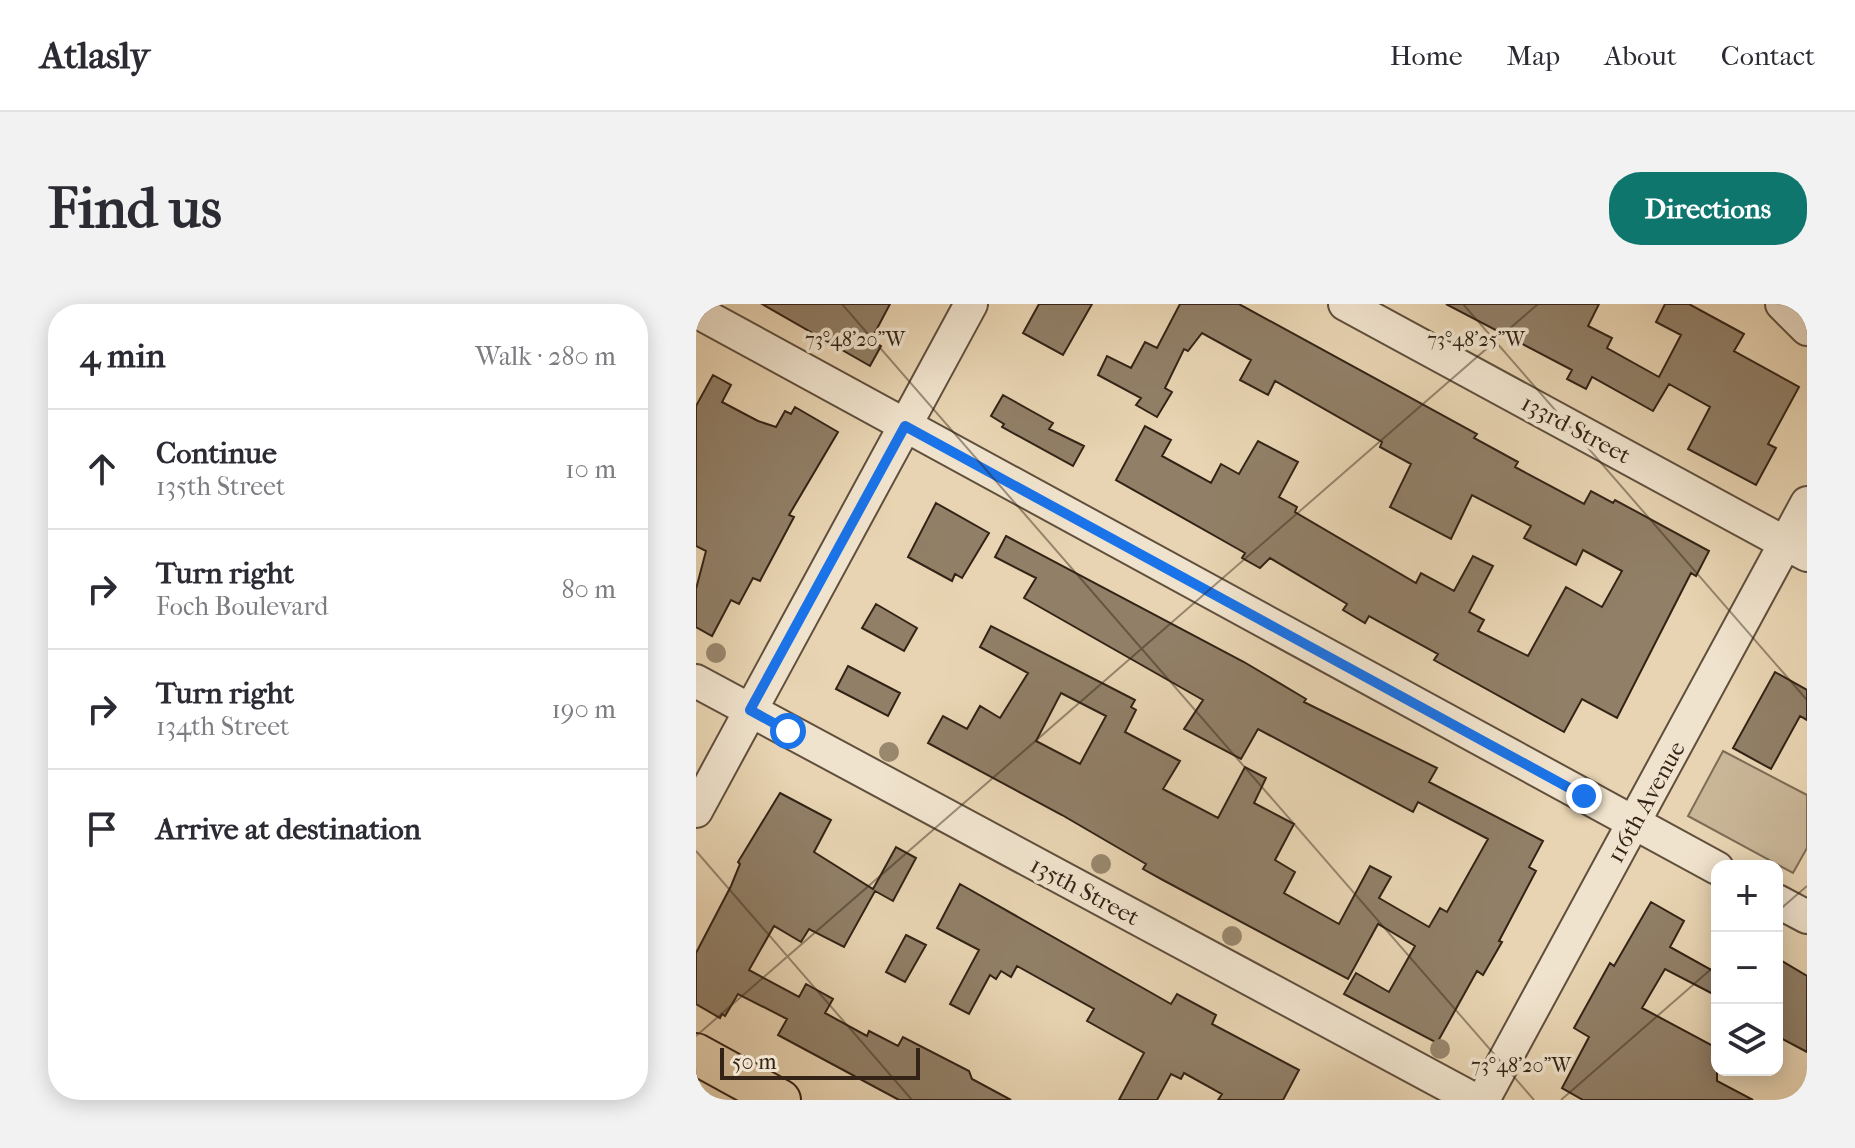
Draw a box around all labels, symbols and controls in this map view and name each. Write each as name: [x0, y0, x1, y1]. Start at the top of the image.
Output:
text: Atlasly: [40, 33, 150, 78]
text: Home: [1390, 39, 1463, 72]
text: Map: [1507, 39, 1560, 72]
text: About: [1604, 39, 1677, 72]
text: Contact: [1721, 39, 1815, 72]
button: Directions: [1609, 172, 1807, 245]
text: Find us: [48, 176, 222, 241]
text: 73°48'20"W: [805, 328, 906, 351]
text: 73°48'25"W: [1427, 328, 1526, 351]
text: 4 min: [80, 336, 165, 376]
text: Walk · 280 m: [475, 341, 616, 372]
street label: 133rd Street: [1517, 389, 1636, 470]
text: Continue: [156, 436, 277, 471]
icon: ahead: [80, 447, 124, 491]
text: 10 m: [565, 454, 616, 485]
text: 135th Street: [156, 471, 285, 502]
text: Turn right: [156, 556, 294, 591]
icon: right: [80, 567, 124, 611]
text: 80 m: [561, 574, 616, 605]
text: Foch Boulevard: [156, 591, 328, 622]
text: Turn right: [156, 676, 294, 711]
icon: right: [80, 687, 124, 731]
text: 190 m: [552, 694, 616, 725]
text: 134th Street: [156, 711, 289, 742]
route start: [770, 713, 806, 749]
street label: 116th Avenue: [1601, 736, 1691, 868]
route end: [1566, 778, 1602, 814]
icon: arrive: [80, 807, 124, 851]
text: Arrive at destination: [156, 812, 421, 847]
street label: 135th Street: [1026, 851, 1145, 932]
map controls: [1711, 860, 1783, 1076]
button: +: [1711, 860, 1783, 932]
button: −: [1711, 932, 1783, 1004]
button: layers: [1711, 1004, 1783, 1076]
scale bar: [720, 1044, 920, 1080]
text: 50 m: [732, 1049, 777, 1075]
text: 73°48'20"W: [1471, 1054, 1572, 1077]

